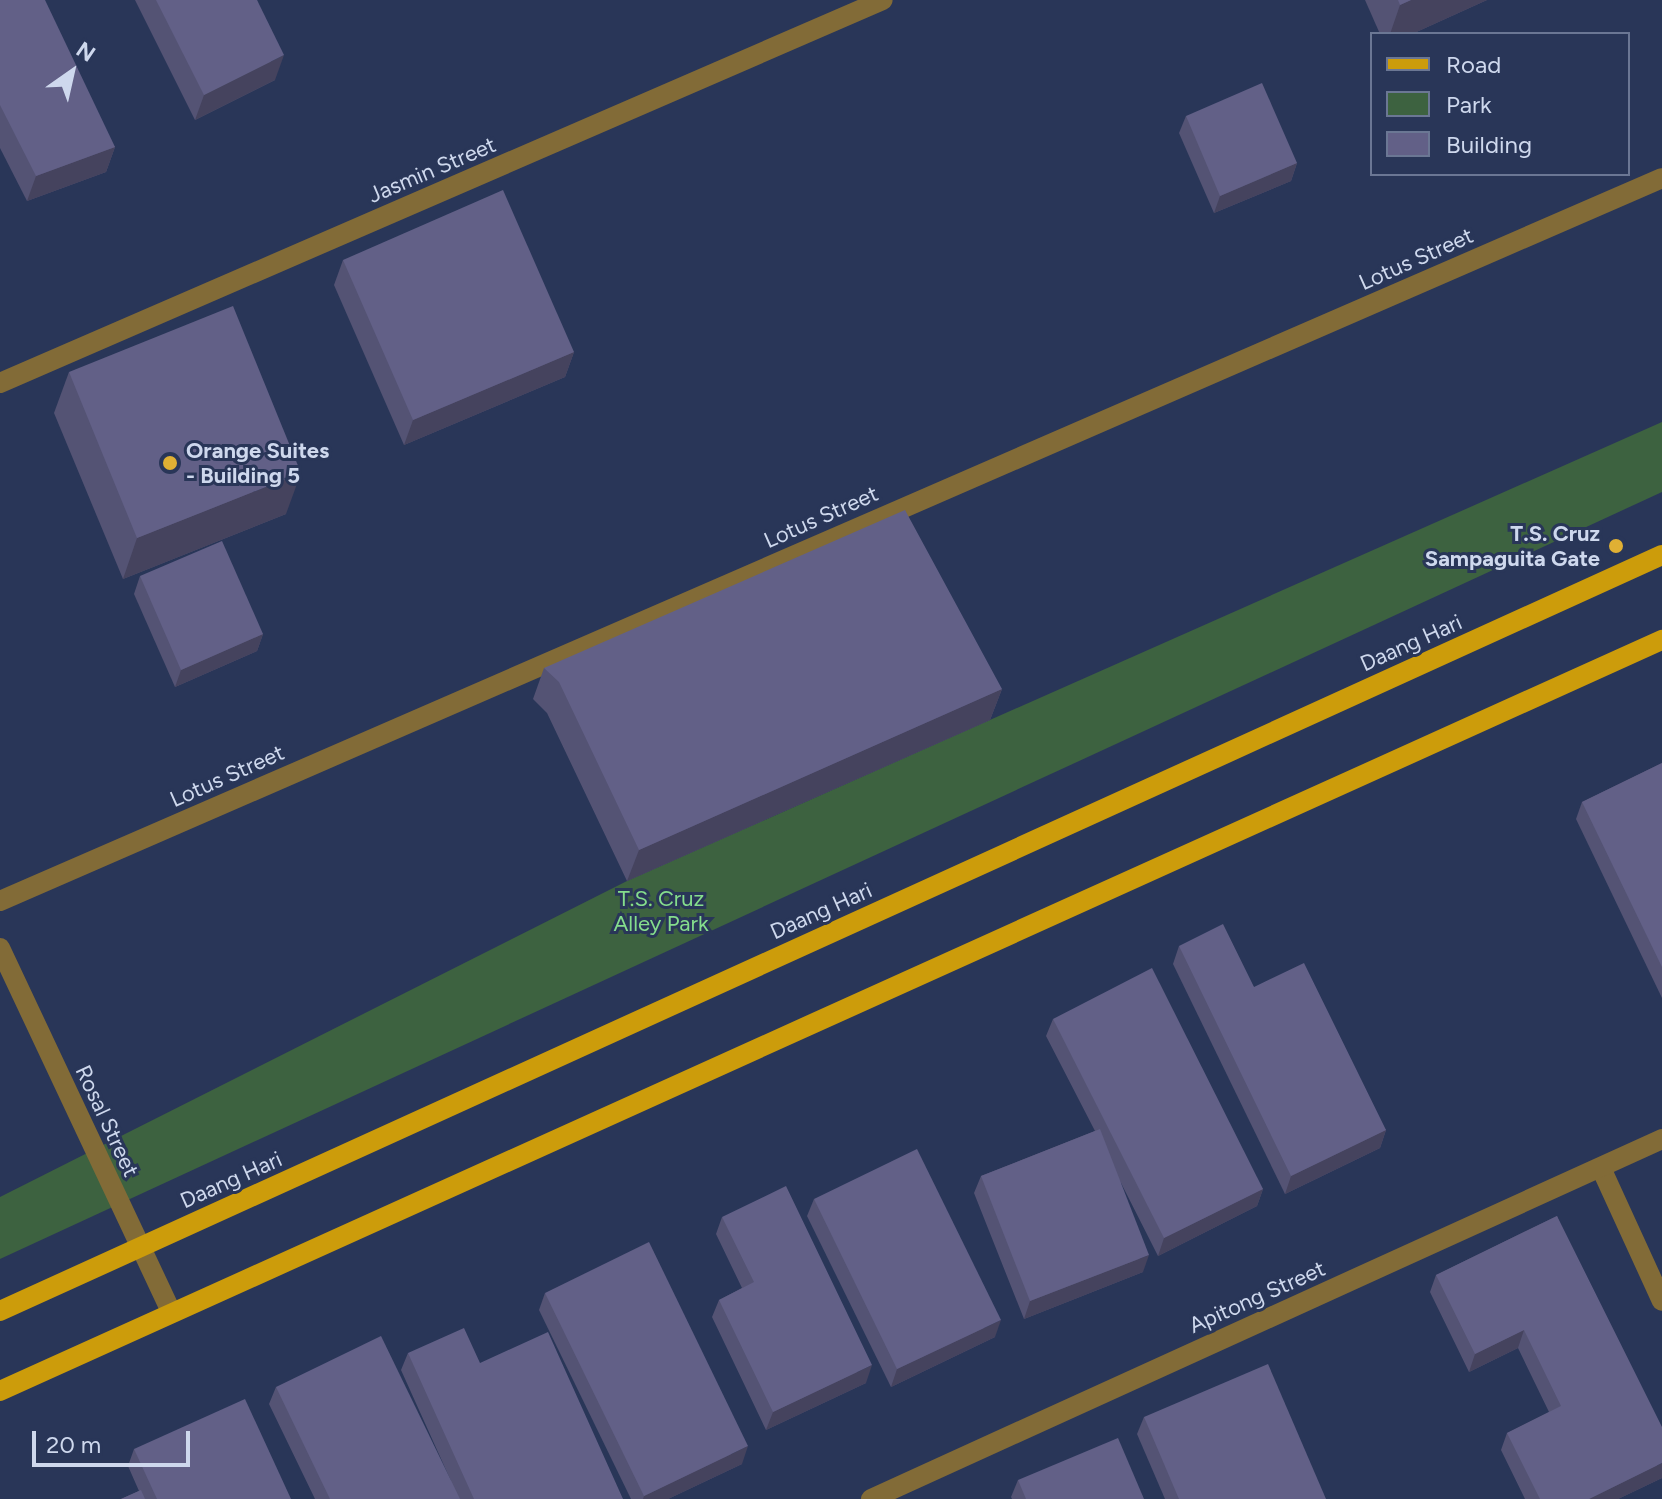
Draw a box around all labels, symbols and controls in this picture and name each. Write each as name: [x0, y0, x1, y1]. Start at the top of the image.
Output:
north arrow: [32, 32, 112, 112]
legend: [1370, 32, 1630, 176]
text: N: [71, 36, 100, 68]
text: Road: [1446, 50, 1501, 79]
text: Park: [1446, 90, 1492, 119]
text: Building: [1446, 130, 1532, 159]
street label: Jasmin Street: [364, 131, 500, 209]
street label: Lotus Street: [1355, 222, 1477, 296]
place label: Orange Suites - Building 5: [186, 437, 329, 488]
marker: Orange Suites - Building 5: [161, 454, 179, 472]
street label: Lotus Street: [760, 480, 882, 554]
place label: T.S. Cruz Sampaguita Gate: [1425, 520, 1600, 572]
marker: T.S. Cruz Sampaguita Gate: [1607, 537, 1625, 555]
street label: Daang Hari: [1356, 609, 1466, 677]
street label: Lotus Street: [166, 739, 288, 813]
street label: Daang Hari: [766, 877, 876, 945]
park label: T.S. Cruz Alley Park: [613, 885, 709, 936]
street label: Rosal Street: [70, 1061, 144, 1181]
street label: Daang Hari: [176, 1146, 286, 1214]
street label: Apitong Street: [1185, 1255, 1329, 1339]
scale bar: [36, 1415, 194, 1465]
text: 20 m: [46, 1430, 101, 1459]

